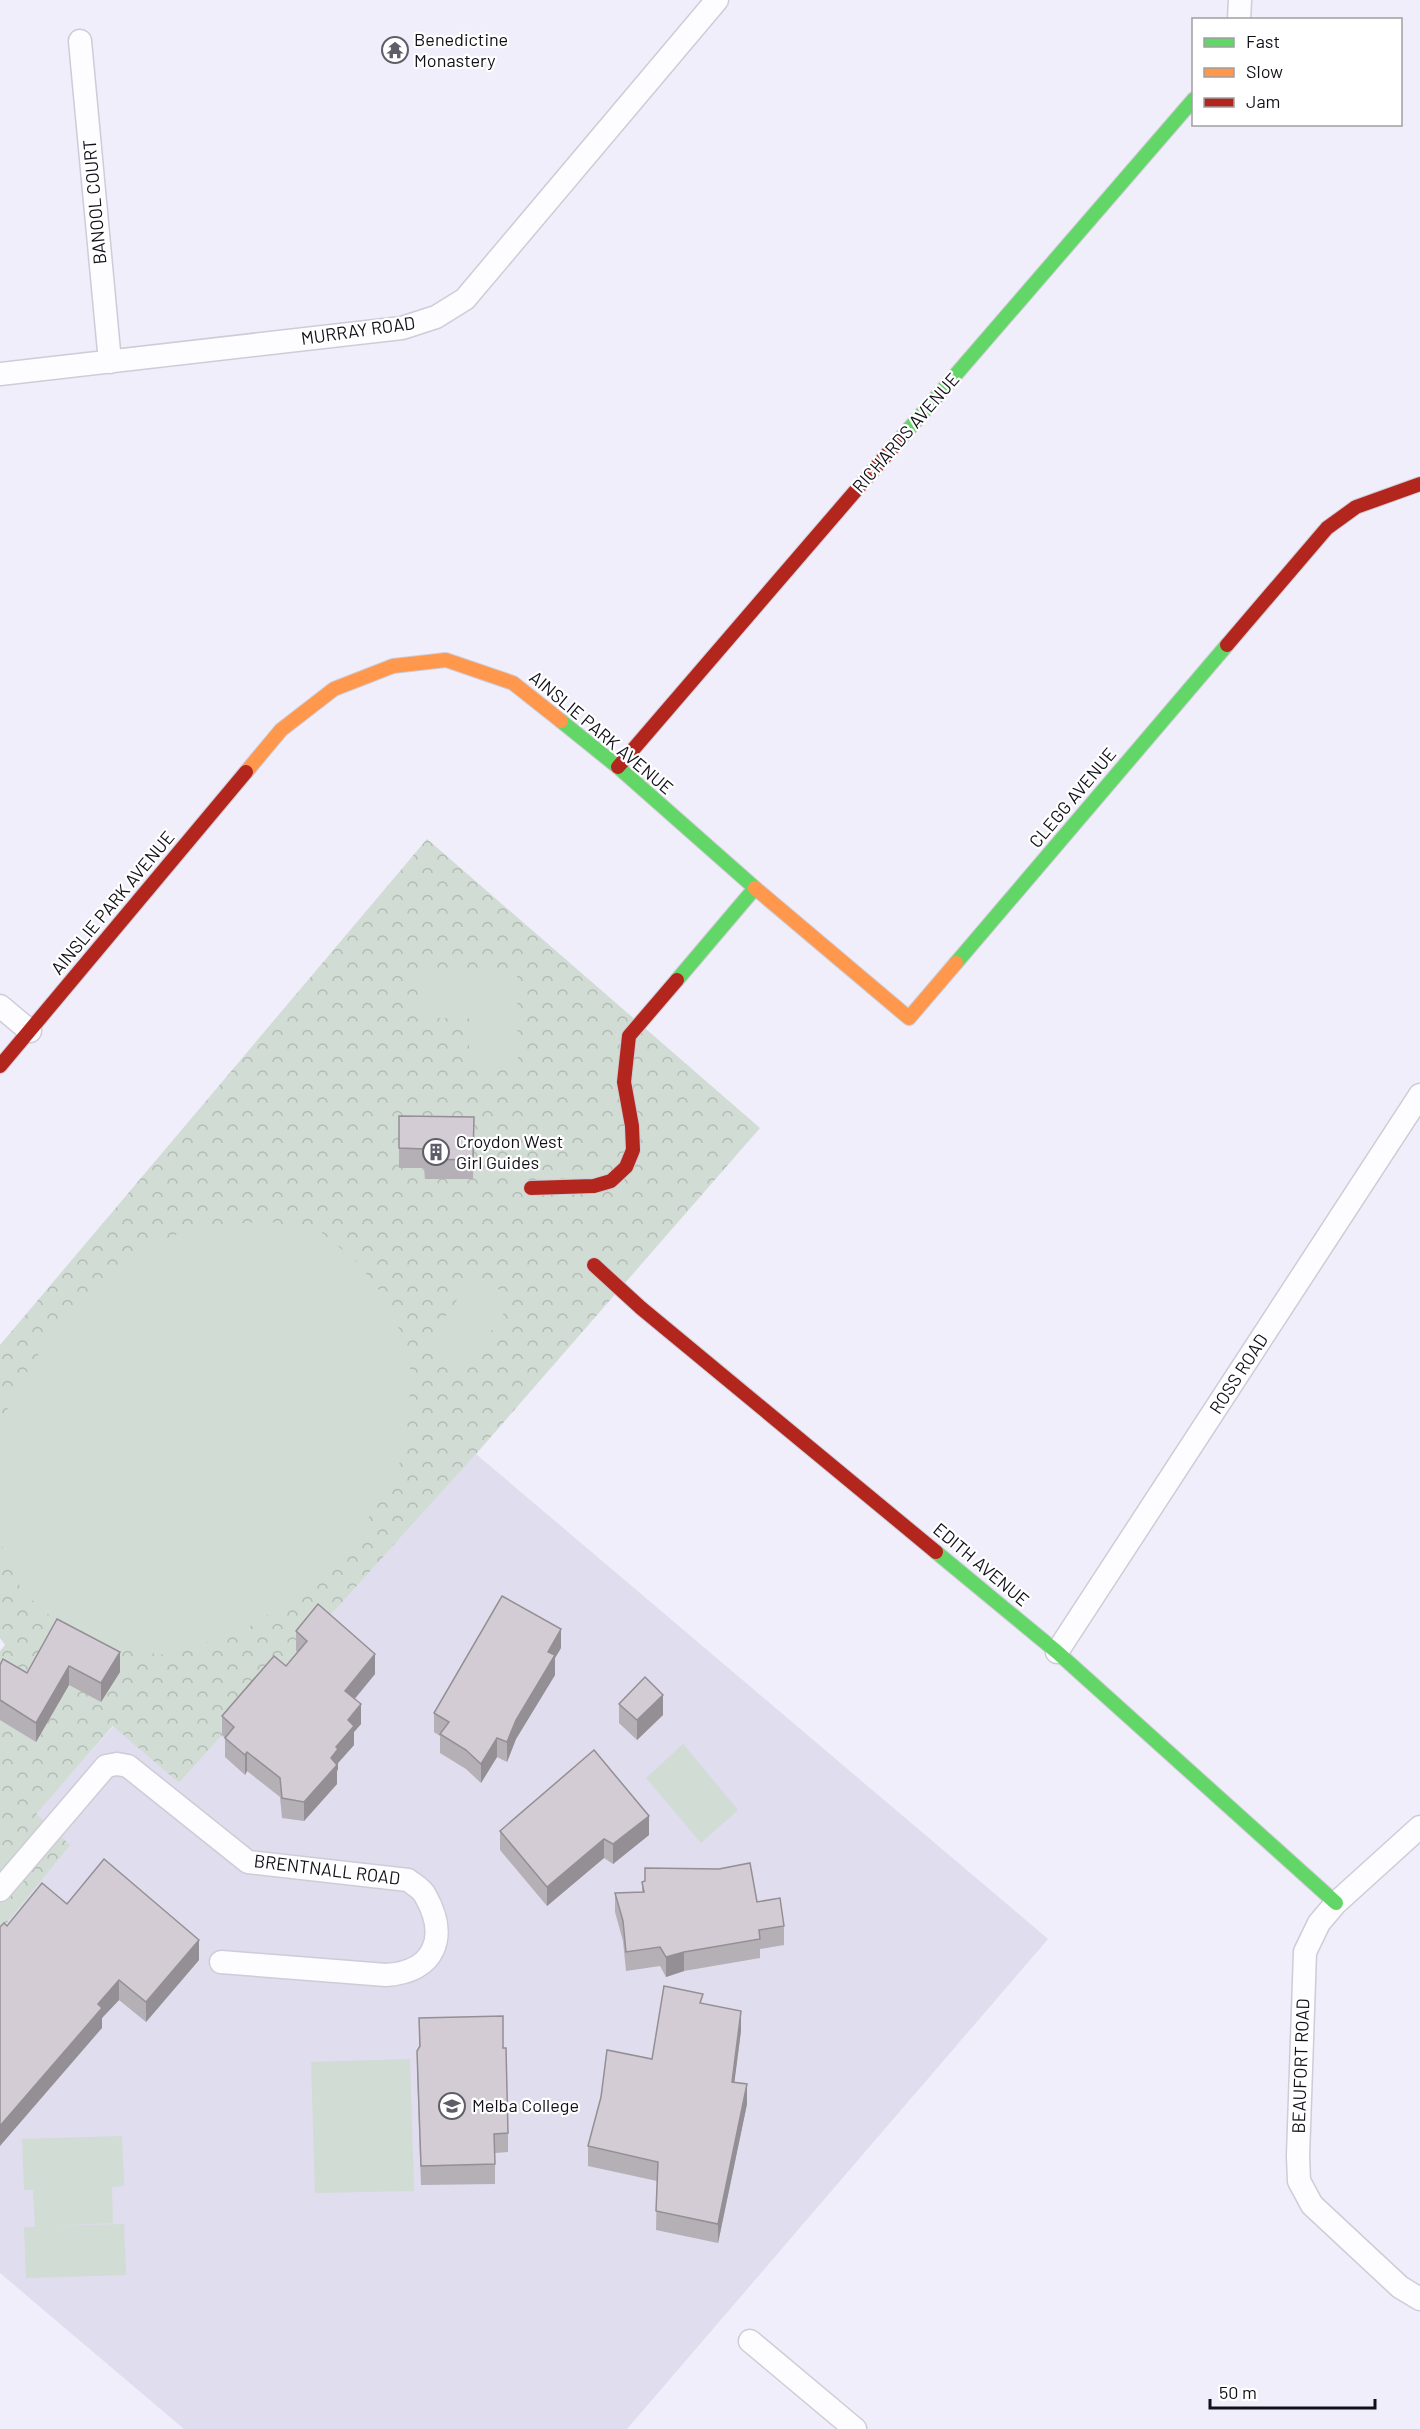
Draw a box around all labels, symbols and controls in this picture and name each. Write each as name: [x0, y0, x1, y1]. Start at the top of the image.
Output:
legend: [1192, 18, 1402, 126]
place label: Benedictine Monastery: [414, 28, 508, 71]
text: Fast: [1246, 30, 1280, 52]
temple icon: Benedictine Monastery: [380, 35, 410, 65]
text: Slow: [1246, 60, 1283, 82]
text: Jam: [1246, 90, 1280, 112]
street label: BANOOL COURT: [78, 139, 110, 265]
street label: MURRAY ROAD: [299, 311, 416, 349]
street label: RICHARDS AVENUE: [847, 368, 963, 497]
street label: AINSLIE PARK AVENUE: [525, 666, 678, 799]
street label: CLEGG AVENUE: [1024, 743, 1120, 852]
street label: AINSLIE PARK AVENUE: [46, 826, 179, 979]
place label: Croydon West Girl Guides: [456, 1130, 563, 1173]
building icon: Croydon West Girl Guides: [421, 1137, 451, 1167]
street label: ROSS ROAD: [1204, 1329, 1272, 1418]
street label: EDITH AVENUE: [929, 1518, 1034, 1611]
street label: BRENTNALL ROAD: [253, 1849, 401, 1889]
street label: BEAUFORT ROAD: [1287, 1998, 1313, 2134]
school or university icon: Melba College: [437, 2091, 467, 2121]
place label: Melba College: [472, 2094, 579, 2116]
scale bar: [1210, 2372, 1375, 2410]
text: 50 m: [1219, 2381, 1257, 2403]

